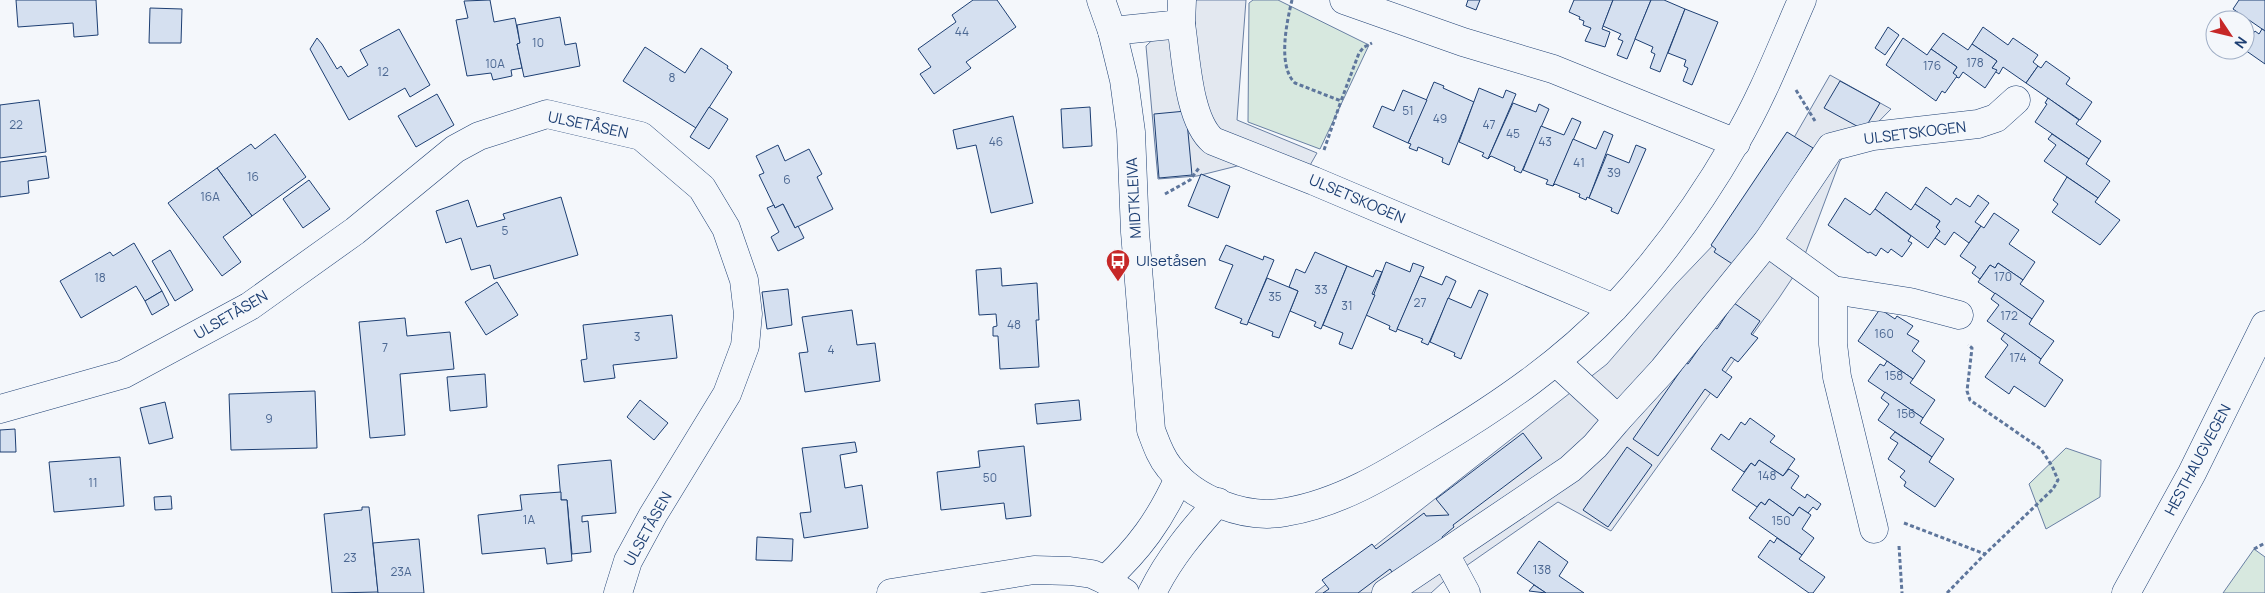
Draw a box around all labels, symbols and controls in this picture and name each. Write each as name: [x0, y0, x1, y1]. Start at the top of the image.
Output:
north arrow: [2205, 10, 2255, 60]
house number: 44: [955, 23, 969, 40]
text: N: [2230, 33, 2252, 52]
house number: 10: [532, 34, 544, 51]
house number: 178: [1966, 54, 1984, 71]
house number: 10A: [485, 55, 505, 72]
house number: 176: [1923, 57, 1941, 74]
house number: 12: [377, 63, 389, 80]
house number: 8: [669, 69, 676, 86]
house number: 51: [1402, 102, 1414, 119]
street label: ULSETÅSEN: [546, 106, 630, 143]
house number: 49: [1433, 110, 1447, 127]
house number: 22: [9, 116, 23, 133]
house number: 47: [1482, 116, 1496, 133]
street label: ULSETSKOGEN: [1863, 116, 1967, 149]
house number: 45: [1506, 125, 1520, 142]
house number: 46: [989, 133, 1003, 150]
house number: 43: [1538, 133, 1552, 150]
house number: 41: [1573, 154, 1585, 171]
street label: MIDTKLEIVA: [1121, 157, 1146, 239]
house number: 39: [1607, 164, 1621, 181]
house number: 16: [247, 168, 259, 185]
street label: ULSETSKOGEN: [1306, 169, 1409, 228]
house number: 6: [783, 171, 791, 188]
house number: 16A: [200, 188, 220, 205]
house number: 5: [502, 222, 509, 239]
bus stop icon: Ulsetåsen: [1105, 248, 1131, 282]
place label: Ulsetåsen: [1136, 250, 1206, 271]
house number: 170: [1994, 268, 2012, 285]
house number: 18: [94, 269, 106, 286]
house number: 33: [1314, 281, 1328, 298]
street label: ULSETÅSEN: [190, 285, 271, 344]
house number: 35: [1268, 288, 1282, 305]
house number: 27: [1414, 294, 1426, 311]
house number: 31: [1341, 297, 1353, 314]
house number: 172: [2000, 307, 2018, 324]
house number: 48: [1007, 316, 1021, 333]
house number: 160: [1874, 325, 1894, 342]
house number: 3: [634, 328, 640, 345]
house number: 7: [382, 339, 388, 356]
house number: 4: [827, 341, 835, 358]
house number: 174: [2009, 349, 2027, 366]
house number: 158: [1885, 367, 1903, 384]
street label: HESTHAUGVEGEN: [2159, 400, 2236, 519]
house number: 156: [1896, 405, 1916, 422]
house number: 9: [265, 410, 273, 427]
house number: 148: [1758, 467, 1776, 484]
house number: 50: [983, 469, 997, 486]
house number: 11: [88, 474, 98, 491]
street label: ULSETÅSEN: [619, 488, 677, 570]
house number: 1A: [523, 511, 536, 528]
house number: 150: [1772, 512, 1790, 529]
house number: 23: [343, 549, 357, 566]
house number: 138: [1533, 561, 1551, 578]
house number: 23A: [390, 563, 412, 580]

